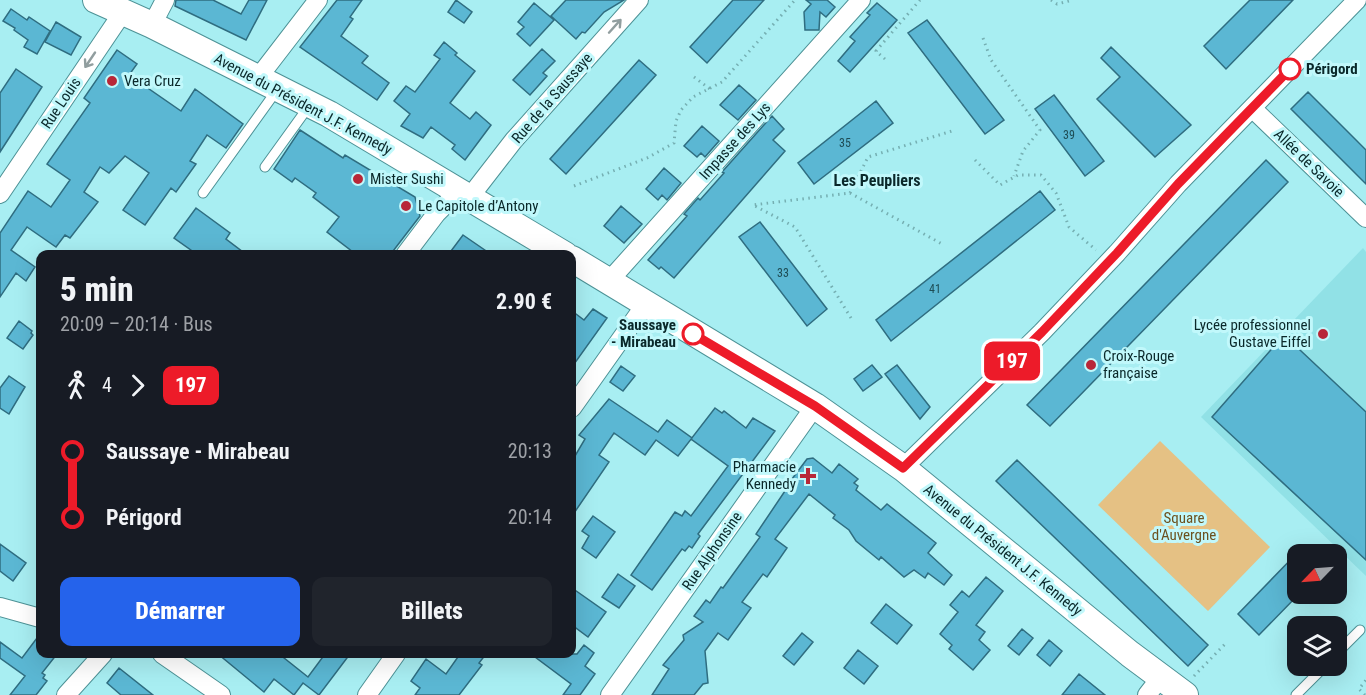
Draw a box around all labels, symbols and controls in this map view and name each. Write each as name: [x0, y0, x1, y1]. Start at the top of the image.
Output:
one-way arrow: [608, 19, 622, 34]
street label: Avenue du Président J.F. Kennedy: [211, 49, 395, 159]
street label: Rue de la Saussaye: [508, 49, 596, 147]
one-way arrow: [84, 51, 96, 68]
marker: Périgord: [1279, 58, 1301, 80]
place label: Périgord: [1306, 60, 1358, 78]
place label: Vera Cruz: [124, 72, 181, 90]
street label: Rue Louis: [37, 74, 85, 132]
marker: Vera Cruz: [105, 74, 119, 88]
street label: Impasse des Lys: [696, 99, 775, 183]
street label: Allée de Savoie: [1270, 125, 1348, 201]
house number: 39: [1063, 128, 1075, 142]
house number: 35: [839, 136, 851, 150]
place label: Mister Sushi: [370, 170, 444, 188]
district label: Les Peupliers: [834, 171, 920, 190]
marker: Mister Sushi: [351, 172, 365, 186]
place label: Le Capitole d’Antony: [418, 197, 539, 215]
marker: Le Capitole d’Antony: [399, 199, 413, 213]
house number: 33: [777, 266, 789, 280]
text: 5 min: [60, 270, 134, 309]
house number: 41: [929, 282, 941, 296]
text: 2.90 €: [496, 289, 552, 314]
text: 20:09 – 20:14 · Bus: [60, 312, 213, 336]
place label: Saussaye - Mirabeau: [611, 316, 676, 351]
place label: Lycée professionnel Gustave Eiffel: [1194, 316, 1311, 351]
marker: Saussaye - Mirabeau: [682, 323, 704, 345]
marker: Lycée professionnel Gustave Eiffel: [1316, 327, 1330, 341]
line badge: 197: [978, 342, 1046, 380]
place label: Croix-Rouge française: [1103, 347, 1174, 382]
text: 197: [996, 349, 1028, 373]
marker: Croix-Rouge française: [1084, 358, 1098, 372]
icon: walk: [60, 369, 93, 402]
icon: forward: [121, 369, 154, 402]
text: 4: [102, 373, 112, 397]
text: 197: [175, 373, 207, 397]
text: Saussaye - Mirabeau: [106, 439, 290, 464]
text: 20:13: [508, 439, 552, 463]
place label: Pharmacie Kennedy: [733, 458, 796, 493]
marker: Pharmacie Kennedy: [801, 469, 815, 483]
street label: Avenue du Président J.F. Kennedy: [920, 480, 1086, 620]
text: Périgord: [106, 505, 182, 530]
text: 20:14: [508, 505, 552, 529]
street label: Rue Alphonsine: [678, 508, 746, 594]
park label: Square d'Auvergne: [1152, 509, 1216, 544]
north arrow: [1287, 544, 1347, 604]
map controls: [1287, 544, 1347, 676]
button: Démarrer: [60, 577, 300, 646]
button: Billets: [312, 577, 552, 646]
button: layers: [1287, 616, 1347, 676]

